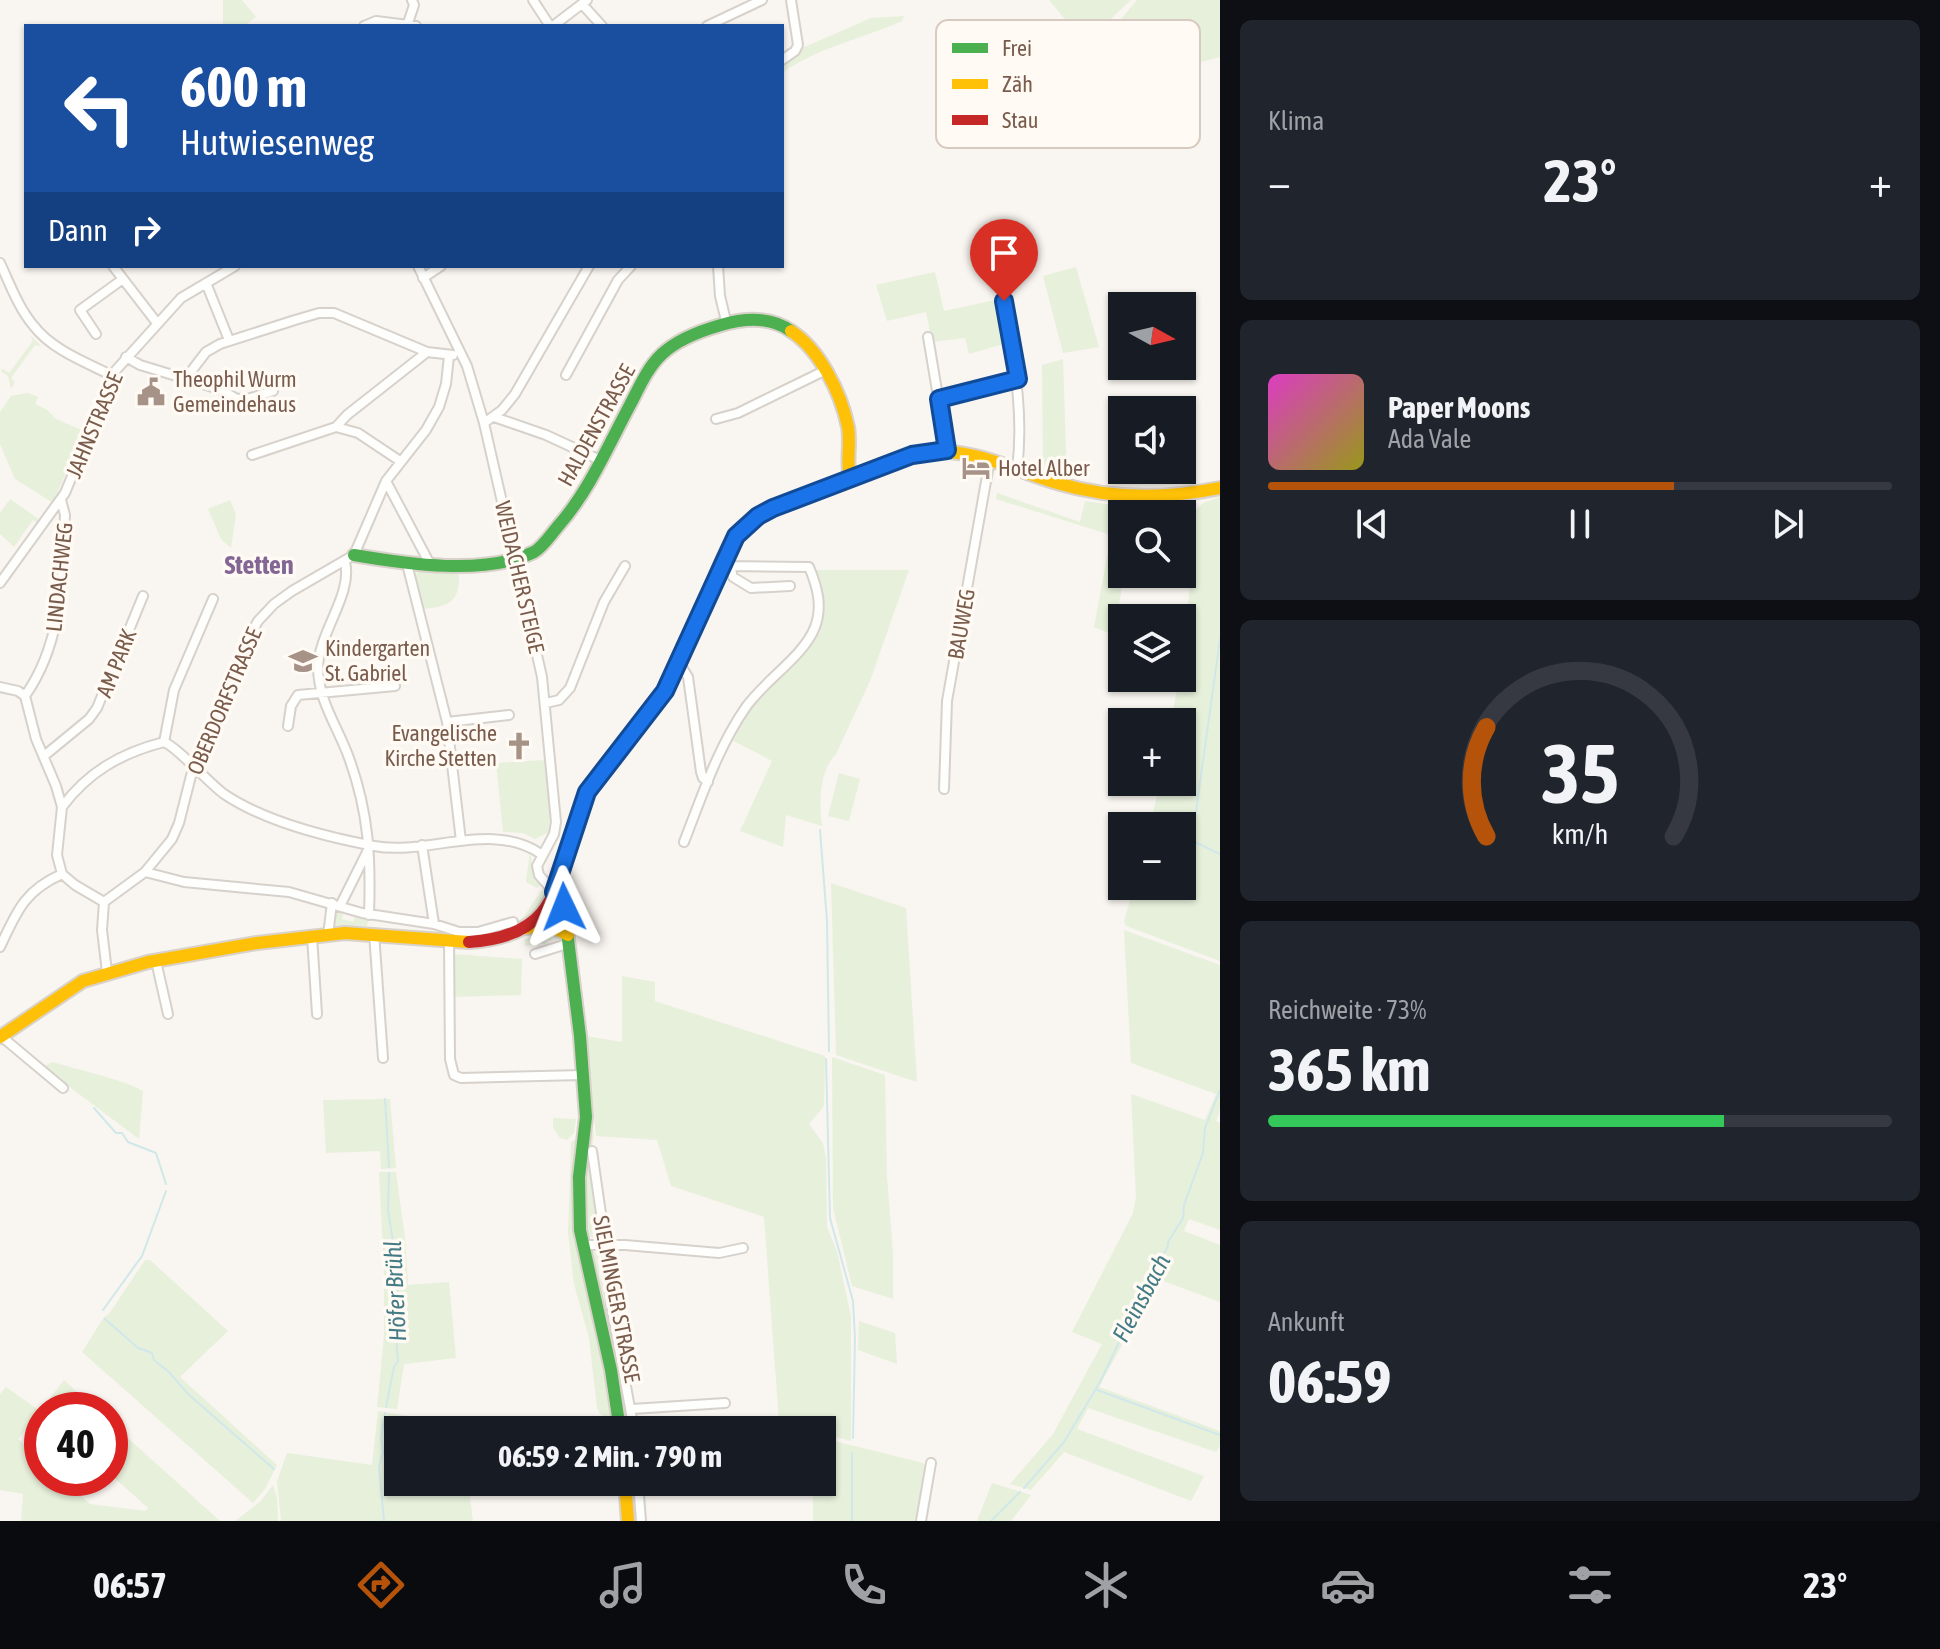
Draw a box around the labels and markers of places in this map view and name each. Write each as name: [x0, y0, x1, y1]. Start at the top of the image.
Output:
pin: [970, 219, 1038, 301]
place label: Theophil Wurm Gemeindehaus: [173, 366, 297, 417]
public building icon: Theophil Wurm Gemeindehaus: [136, 377, 166, 407]
hotel icon: Hotel Alber: [961, 453, 991, 483]
place label: Hotel Alber: [998, 455, 1090, 481]
place label: Kindergarten St. Gabriel: [325, 635, 430, 686]
school or university icon: Kindergarten St. Gabriel: [288, 646, 318, 676]
place label: Evangelische Kirche Stetten: [384, 720, 497, 771]
church icon: Evangelische Kirche Stetten: [504, 731, 534, 761]

